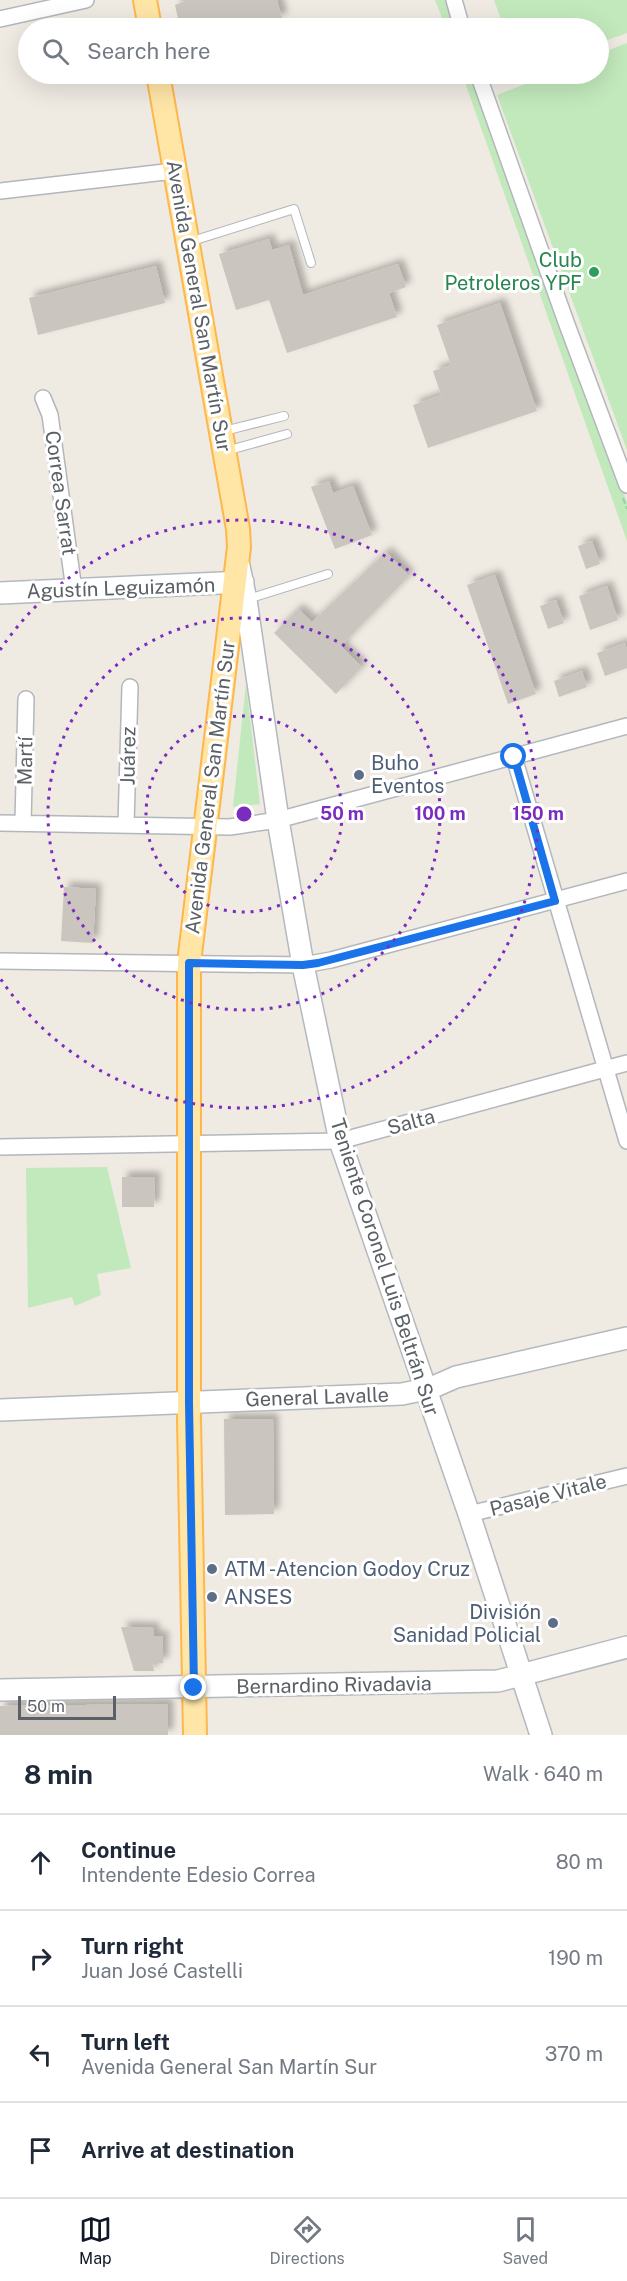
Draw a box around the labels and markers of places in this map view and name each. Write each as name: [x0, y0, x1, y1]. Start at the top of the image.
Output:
place label: Club Petroleros YPF: [444, 248, 582, 295]
marker: Club Petroleros YPF: [587, 265, 601, 279]
place label: Buho Eventos: [371, 751, 444, 798]
marker: Buho Eventos: [352, 768, 366, 782]
centre of rings: [234, 804, 254, 824]
place label: ATM -Atencion Godoy Cruz: [224, 1557, 470, 1581]
marker: ATM -Atencion Godoy Cruz: [205, 1562, 219, 1576]
place label: ANSES: [224, 1585, 293, 1609]
marker: ANSES: [205, 1590, 219, 1604]
place label: División Sanidad Policial: [393, 1600, 541, 1647]
marker: División Sanidad Policial: [546, 1616, 560, 1630]

